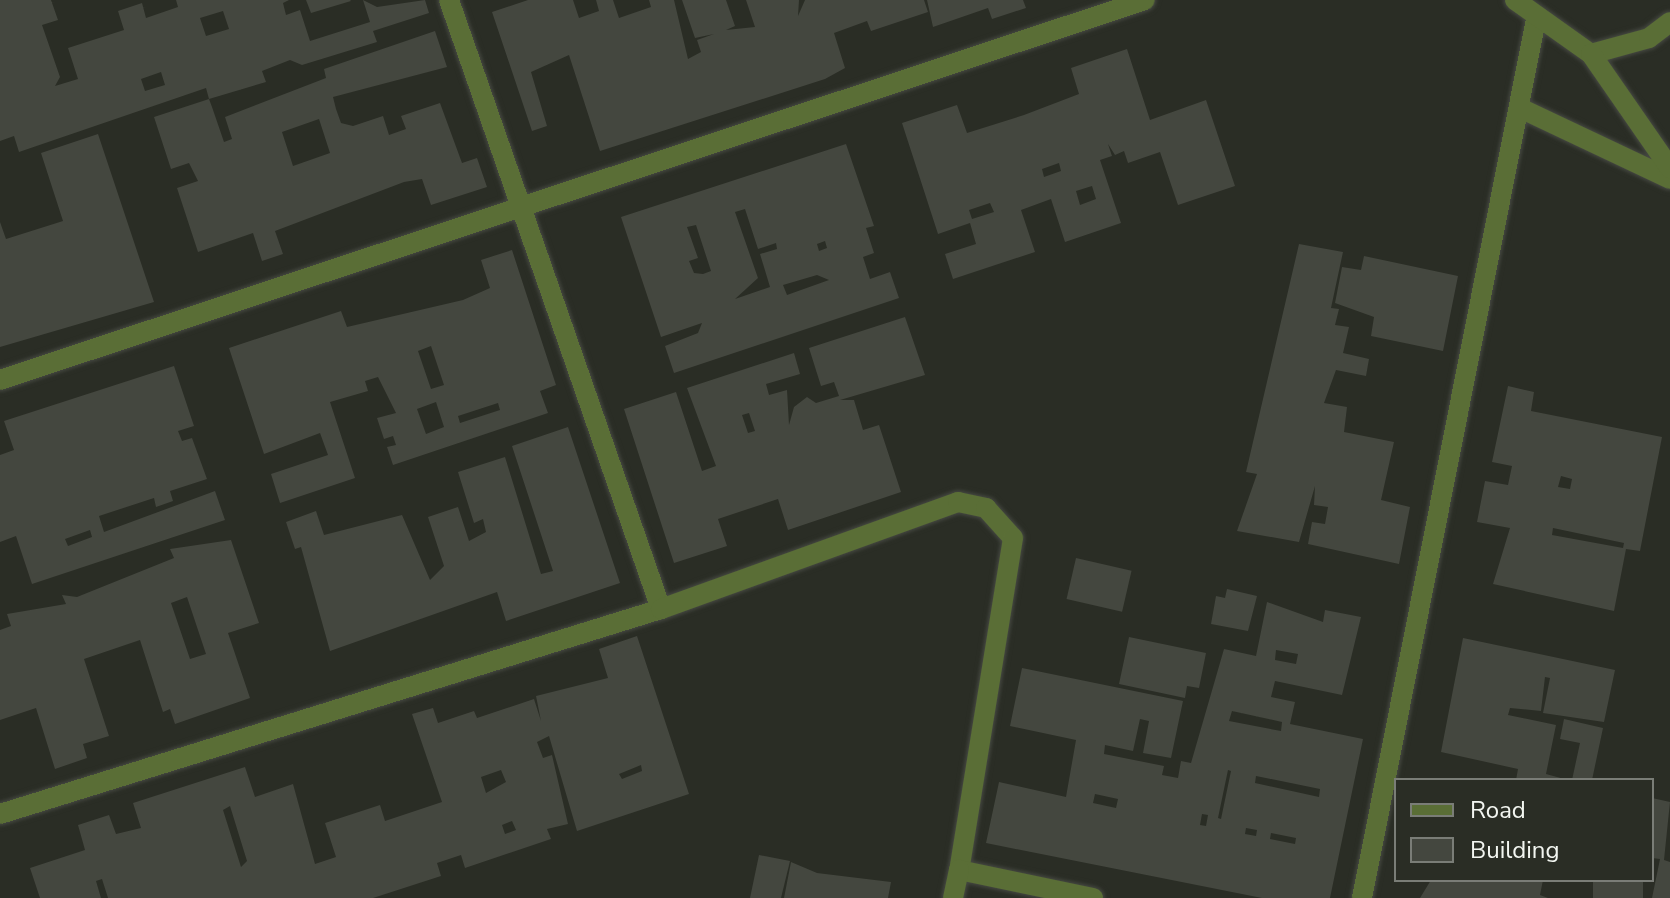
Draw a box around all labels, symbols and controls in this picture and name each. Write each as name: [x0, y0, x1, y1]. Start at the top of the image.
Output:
legend: [1394, 778, 1654, 882]
text: Road: [1470, 794, 1526, 826]
text: Building: [1470, 834, 1560, 866]

